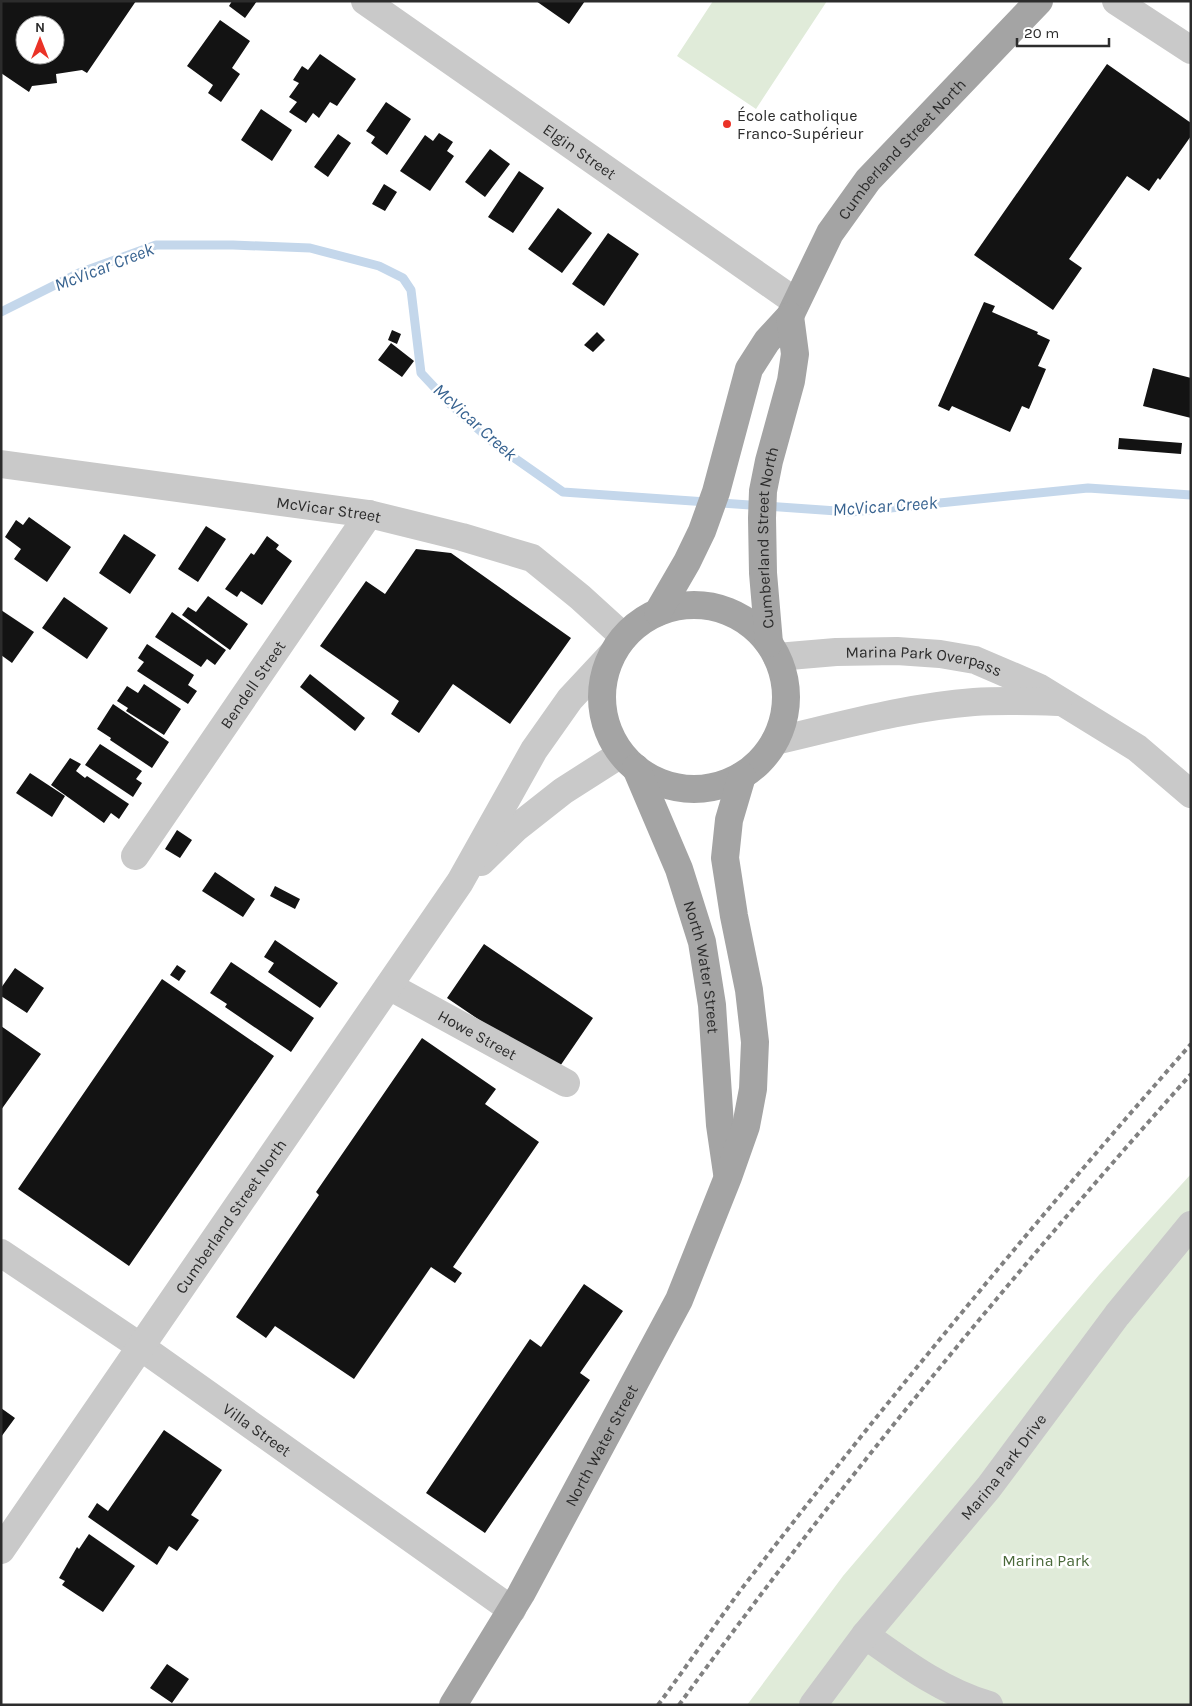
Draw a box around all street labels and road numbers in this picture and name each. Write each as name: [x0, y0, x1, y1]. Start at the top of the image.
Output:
street label: Cumberland Street North: [833, 74, 969, 223]
street label: Elgin Street: [540, 119, 620, 183]
street label: Cumberland Street North: [752, 444, 782, 629]
street label: McVicar Street: [275, 492, 383, 526]
street label: Bendell Street: [216, 637, 289, 732]
street label: Marina Park Overpass: [845, 642, 1005, 680]
street label: North Water Street: [680, 898, 723, 1034]
street label: Howe Street: [435, 1005, 520, 1064]
street label: Cumberland Street North: [171, 1135, 290, 1297]
street label: North Water Street: [560, 1381, 641, 1509]
street label: Villa Street: [219, 1399, 295, 1460]
street label: Marina Park Drive: [956, 1410, 1050, 1524]

